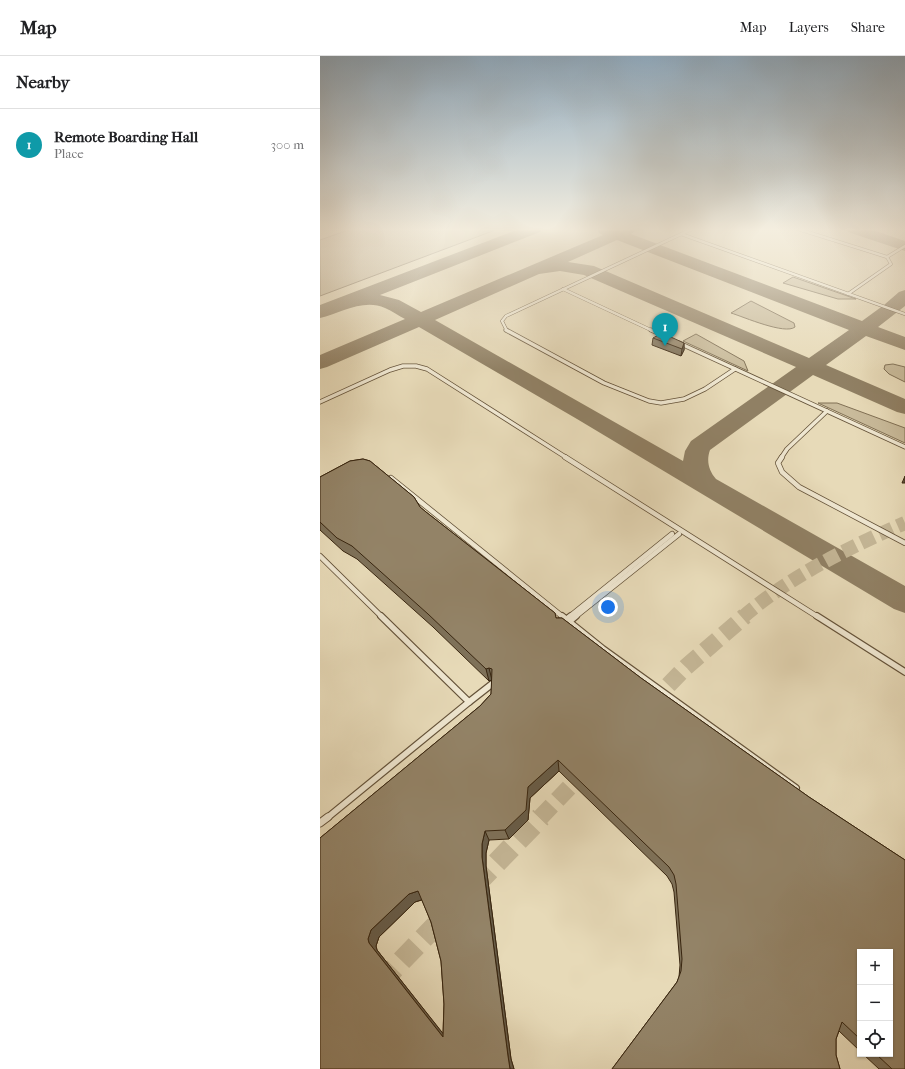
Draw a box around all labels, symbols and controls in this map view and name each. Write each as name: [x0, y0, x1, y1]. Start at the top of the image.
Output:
text: Map: [20, 17, 56, 39]
text: Map: [740, 19, 767, 36]
text: Layers: [789, 19, 829, 36]
text: Share: [851, 19, 885, 36]
text: Nearby: [16, 72, 70, 92]
text: Remote Boarding Hall: [54, 128, 198, 146]
text: 1: [27, 137, 31, 152]
text: 300 m: [271, 137, 304, 152]
text: Place: [54, 146, 84, 161]
pin: 1: [652, 313, 678, 346]
your location: [598, 597, 618, 617]
map controls: [857, 949, 893, 1057]
button: +: [857, 949, 893, 985]
button: −: [857, 985, 893, 1021]
button: locate: [857, 1021, 893, 1057]

